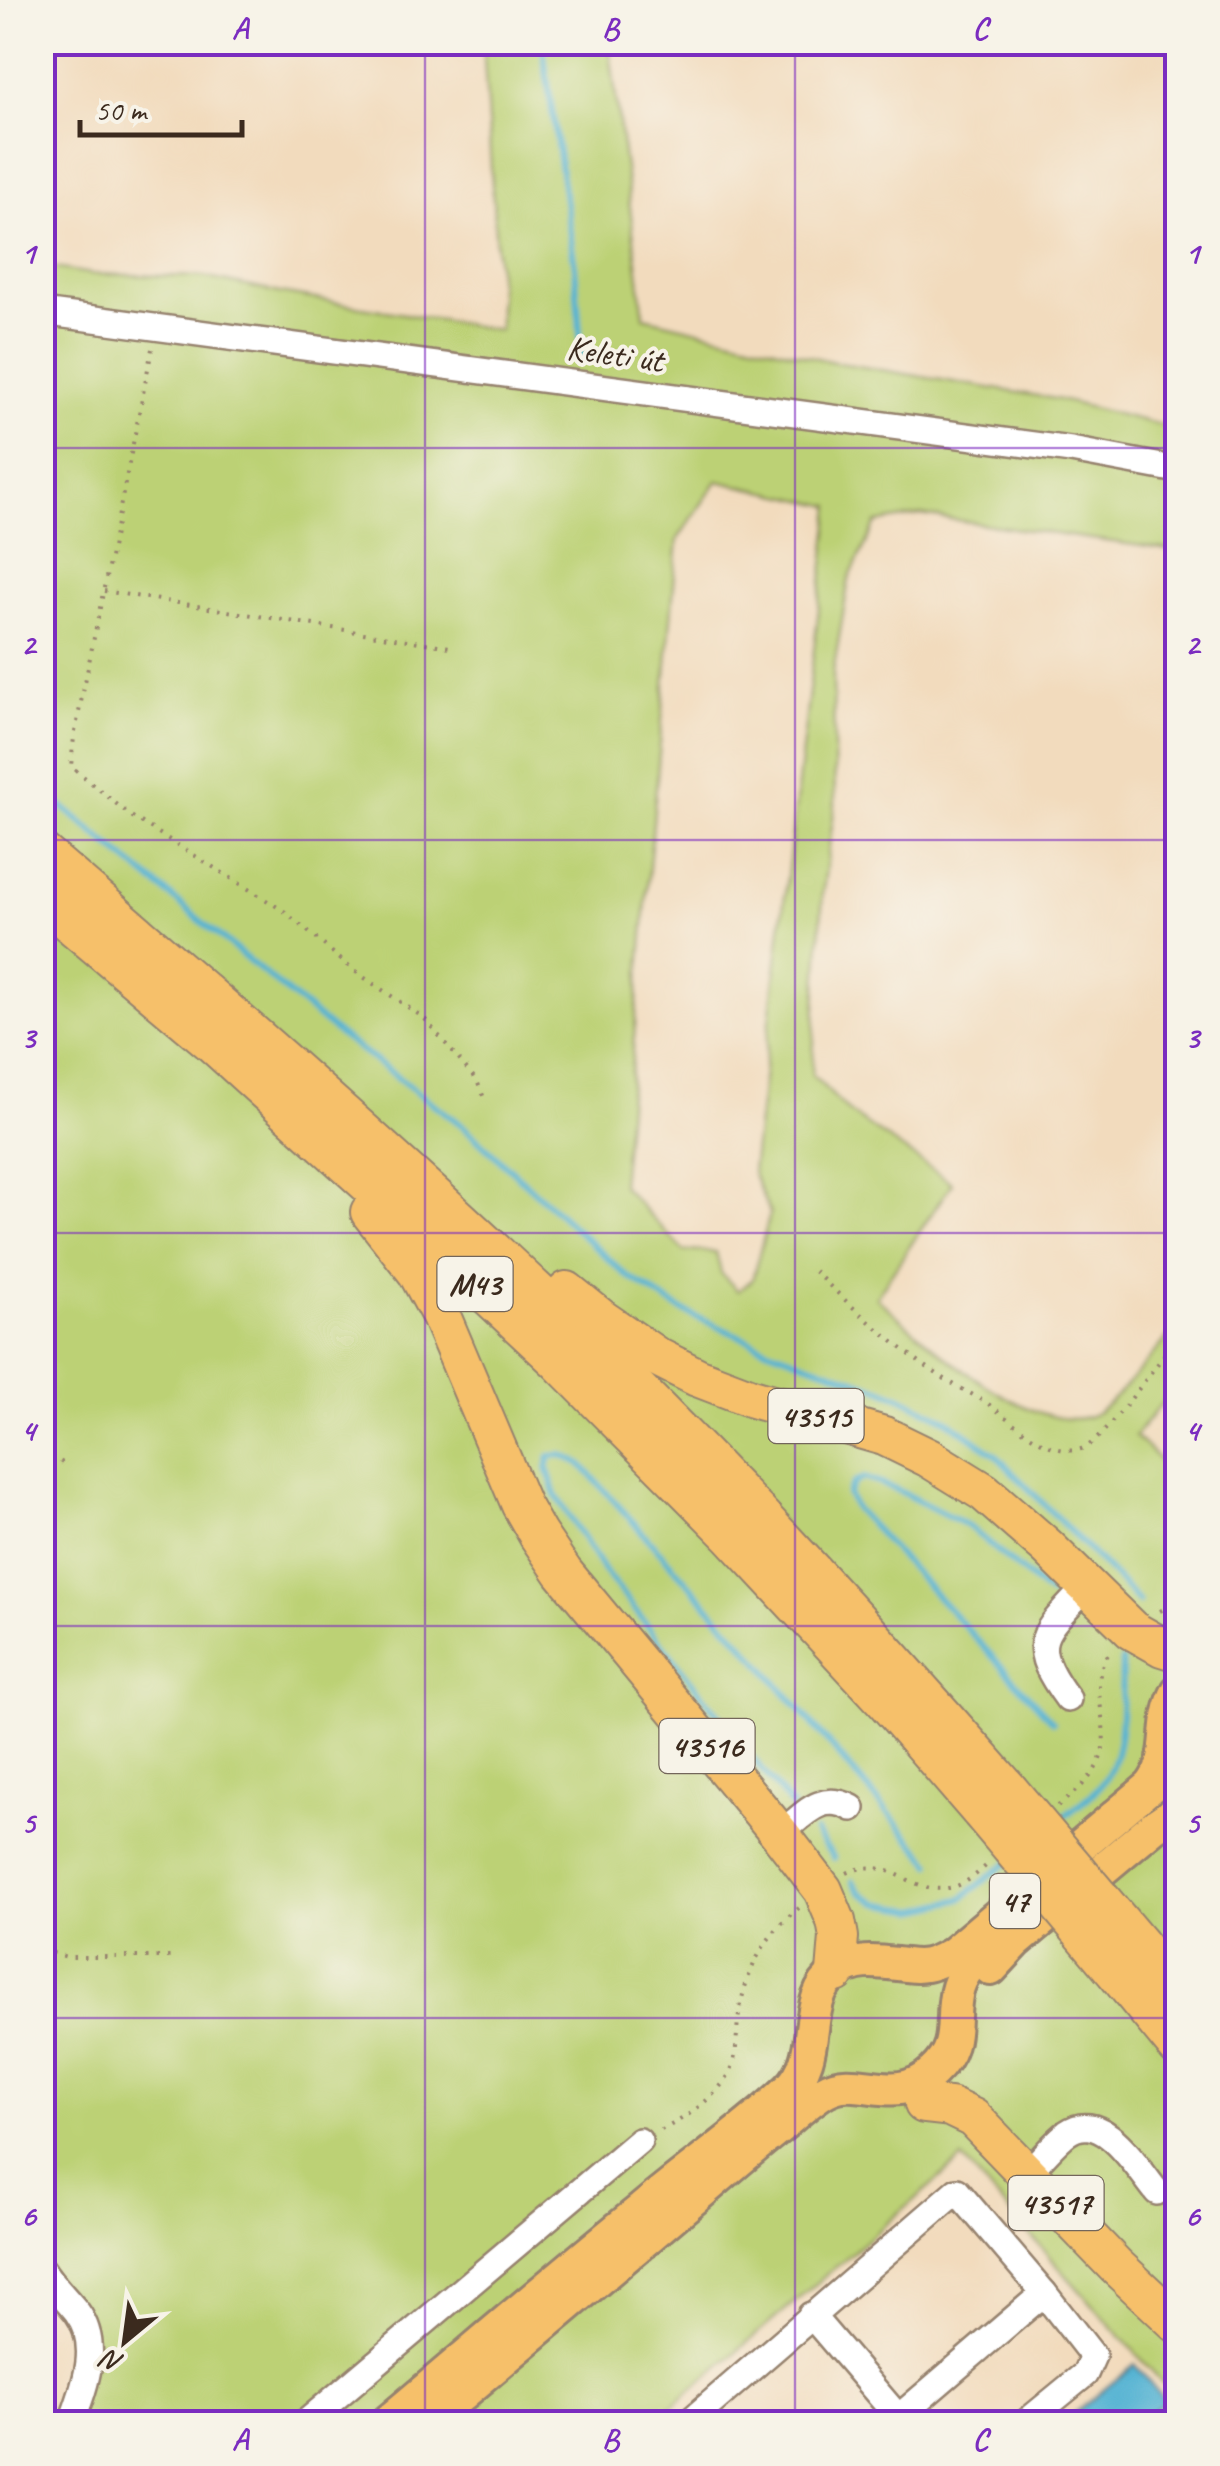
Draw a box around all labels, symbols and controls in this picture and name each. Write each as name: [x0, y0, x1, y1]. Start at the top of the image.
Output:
text: A: [232, 8, 251, 49]
text: B: [602, 8, 621, 49]
text: C: [972, 8, 992, 49]
scale bar: [80, 75, 242, 137]
text: 50 m: [95, 91, 148, 129]
text: 1: [21, 232, 39, 273]
text: 1: [1185, 232, 1203, 273]
street label: Keleti út: [564, 325, 669, 383]
text: 2: [21, 624, 38, 665]
text: 2: [1185, 624, 1202, 665]
text: 3: [21, 1017, 38, 1058]
text: 3: [1185, 1017, 1202, 1058]
road number: M43: [438, 1257, 512, 1311]
road number: 43515: [768, 1389, 864, 1443]
text: 4: [21, 1410, 39, 1451]
text: 4: [1185, 1410, 1203, 1451]
road number: 43516: [660, 1719, 754, 1773]
text: 5: [21, 1802, 38, 1843]
text: 5: [1185, 1802, 1202, 1843]
road number: 47: [990, 1874, 1040, 1928]
road number: 43517: [1008, 2176, 1104, 2230]
text: 6: [20, 2195, 37, 2236]
text: 6: [1184, 2195, 1201, 2236]
north arrow: [75, 2291, 175, 2391]
text: N: [93, 2341, 129, 2382]
text: A: [232, 2419, 251, 2460]
text: B: [602, 2419, 621, 2460]
text: C: [972, 2419, 992, 2460]

